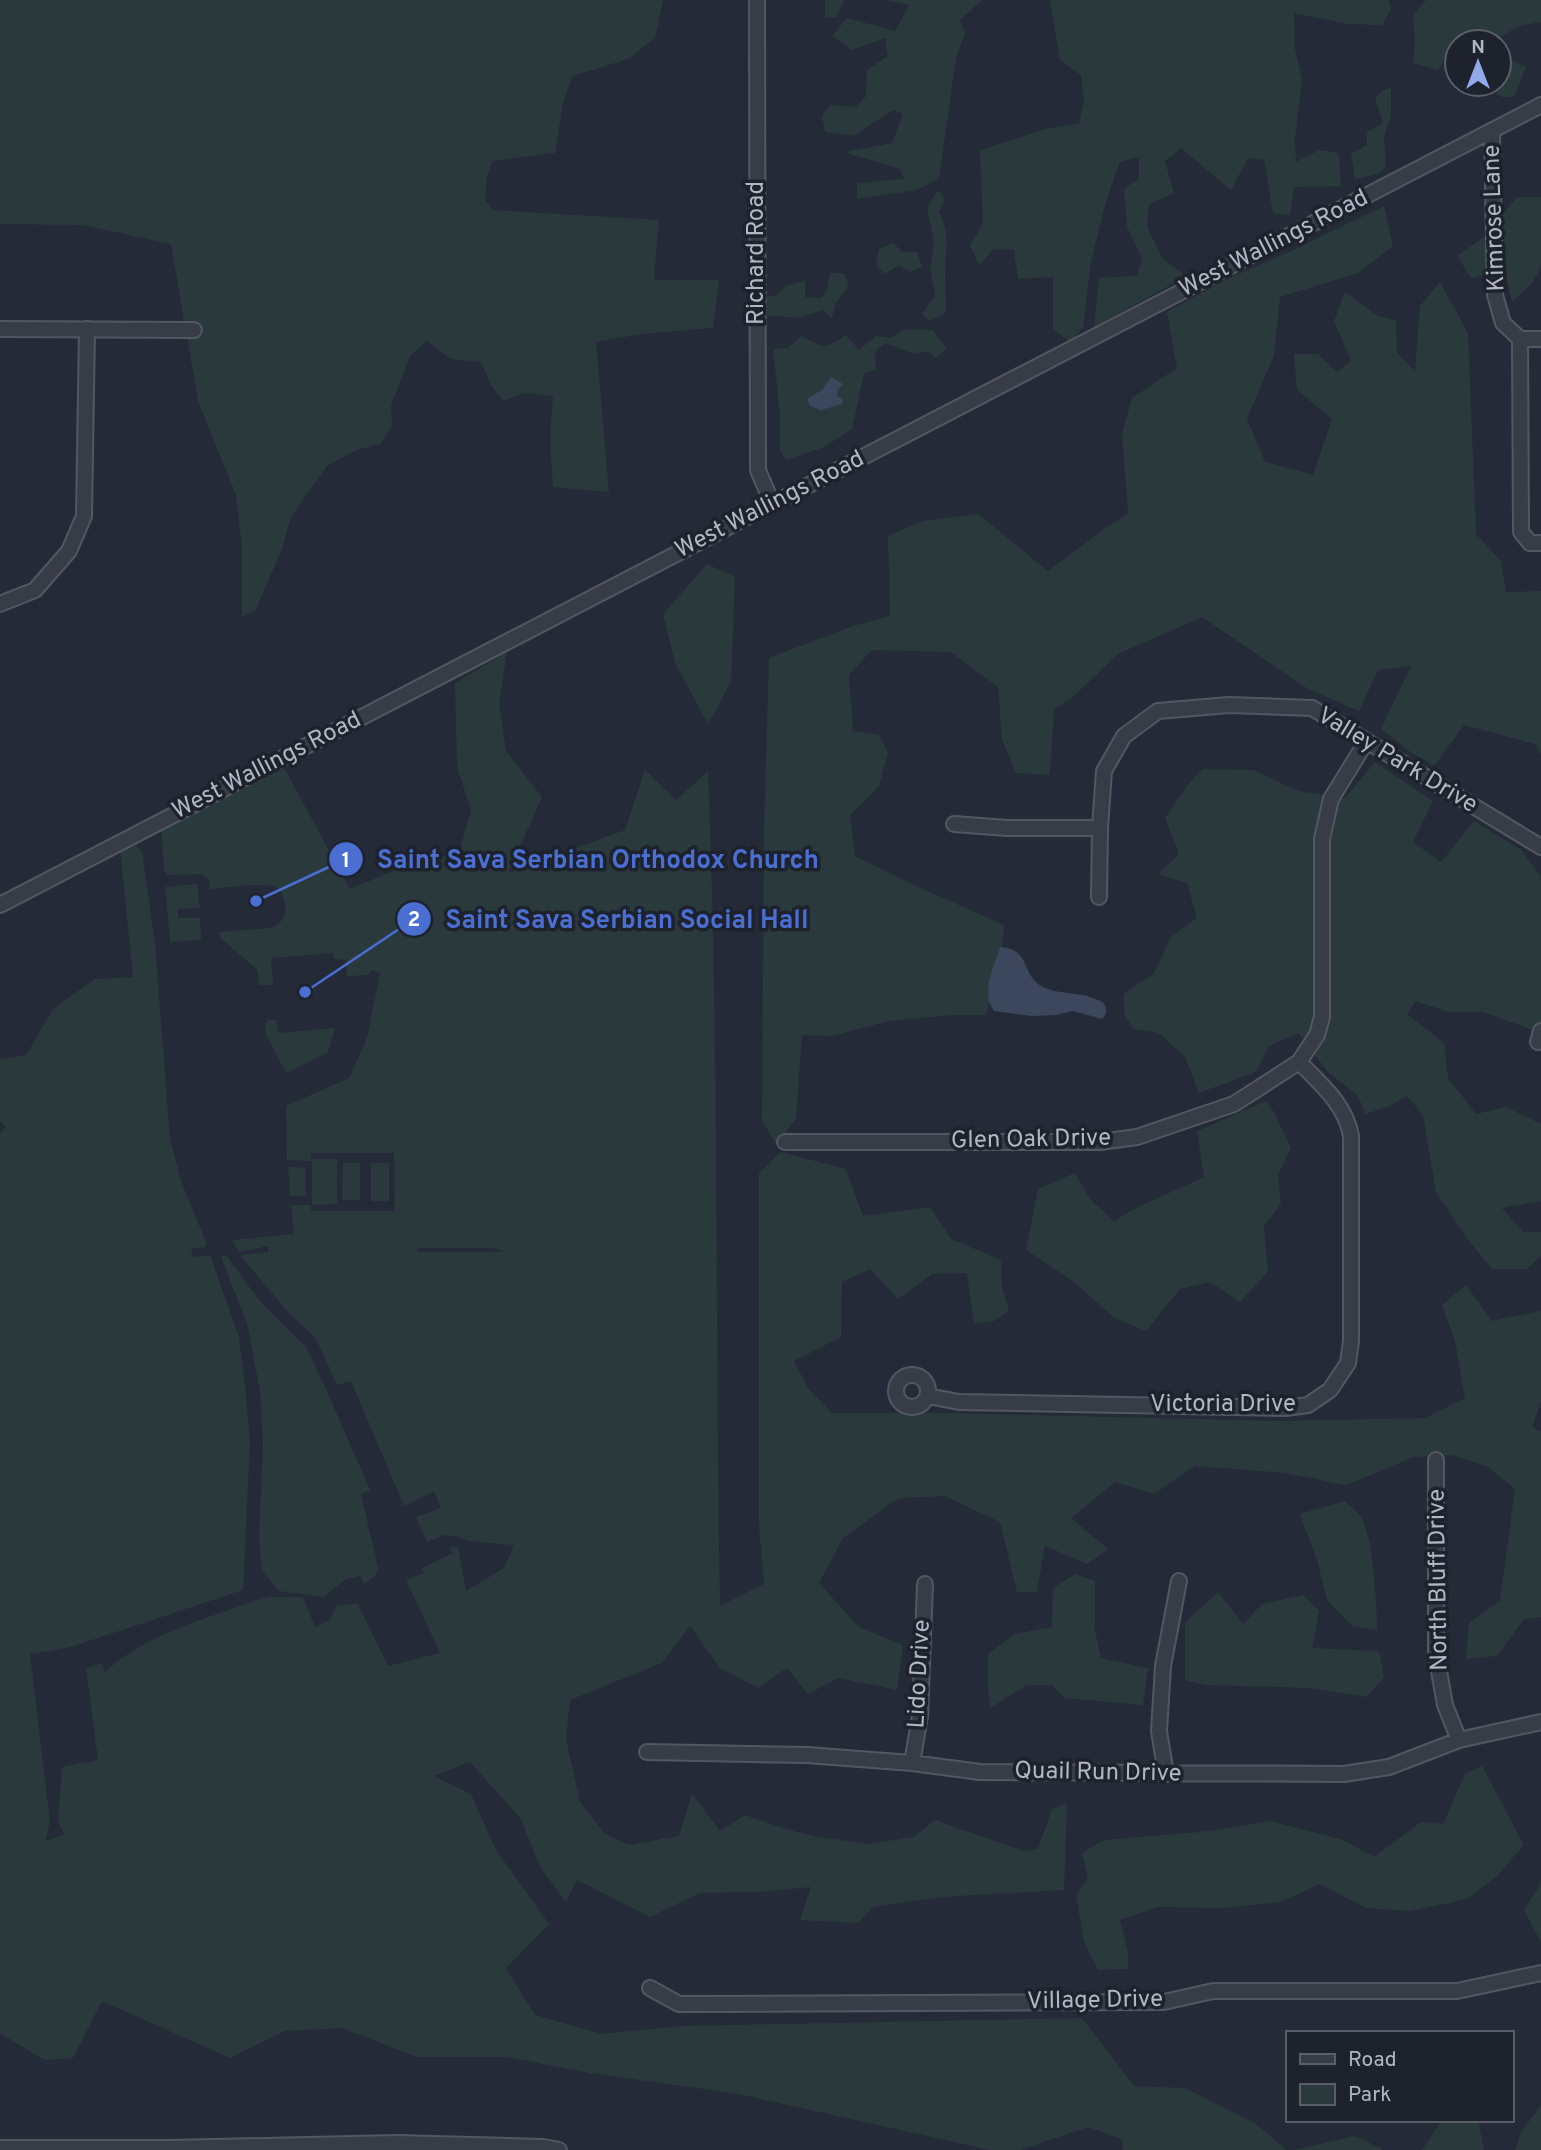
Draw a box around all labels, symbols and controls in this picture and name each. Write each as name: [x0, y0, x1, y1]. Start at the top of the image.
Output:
north arrow: [1443, 28, 1513, 98]
text: N: [1471, 36, 1485, 60]
street label: Kimrose Lane: [1477, 144, 1513, 292]
street label: Richard Road: [742, 181, 772, 325]
street label: West Wallings Road: [1174, 183, 1374, 305]
street label: West Wallings Road: [670, 444, 870, 566]
street label: Valley Park Drive: [1311, 701, 1483, 821]
street label: West Wallings Road: [167, 705, 367, 827]
callout: Saint Sava Serbian Orthodox Church: [328, 836, 833, 883]
text: Saint Sava Serbian Orthodox Church: [377, 845, 819, 878]
text: 1: [342, 848, 350, 875]
callout: Saint Sava Serbian Social Hall: [397, 895, 823, 942]
text: Saint Sava Serbian Social Hall: [446, 905, 809, 938]
text: 2: [408, 907, 420, 934]
street label: Glen Oak Drive: [951, 1124, 1111, 1156]
street label: Victoria Drive: [1150, 1390, 1296, 1420]
street label: North Bluff Drive: [1422, 1489, 1456, 1671]
street label: Lido Drive: [902, 1619, 938, 1729]
street label: Quail Run Drive: [1014, 1757, 1182, 1789]
street label: Village Drive: [1027, 1985, 1163, 2017]
legend: [1286, 2031, 1513, 2122]
text: Road: [1348, 2047, 1397, 2074]
text: Park: [1348, 2082, 1391, 2109]

